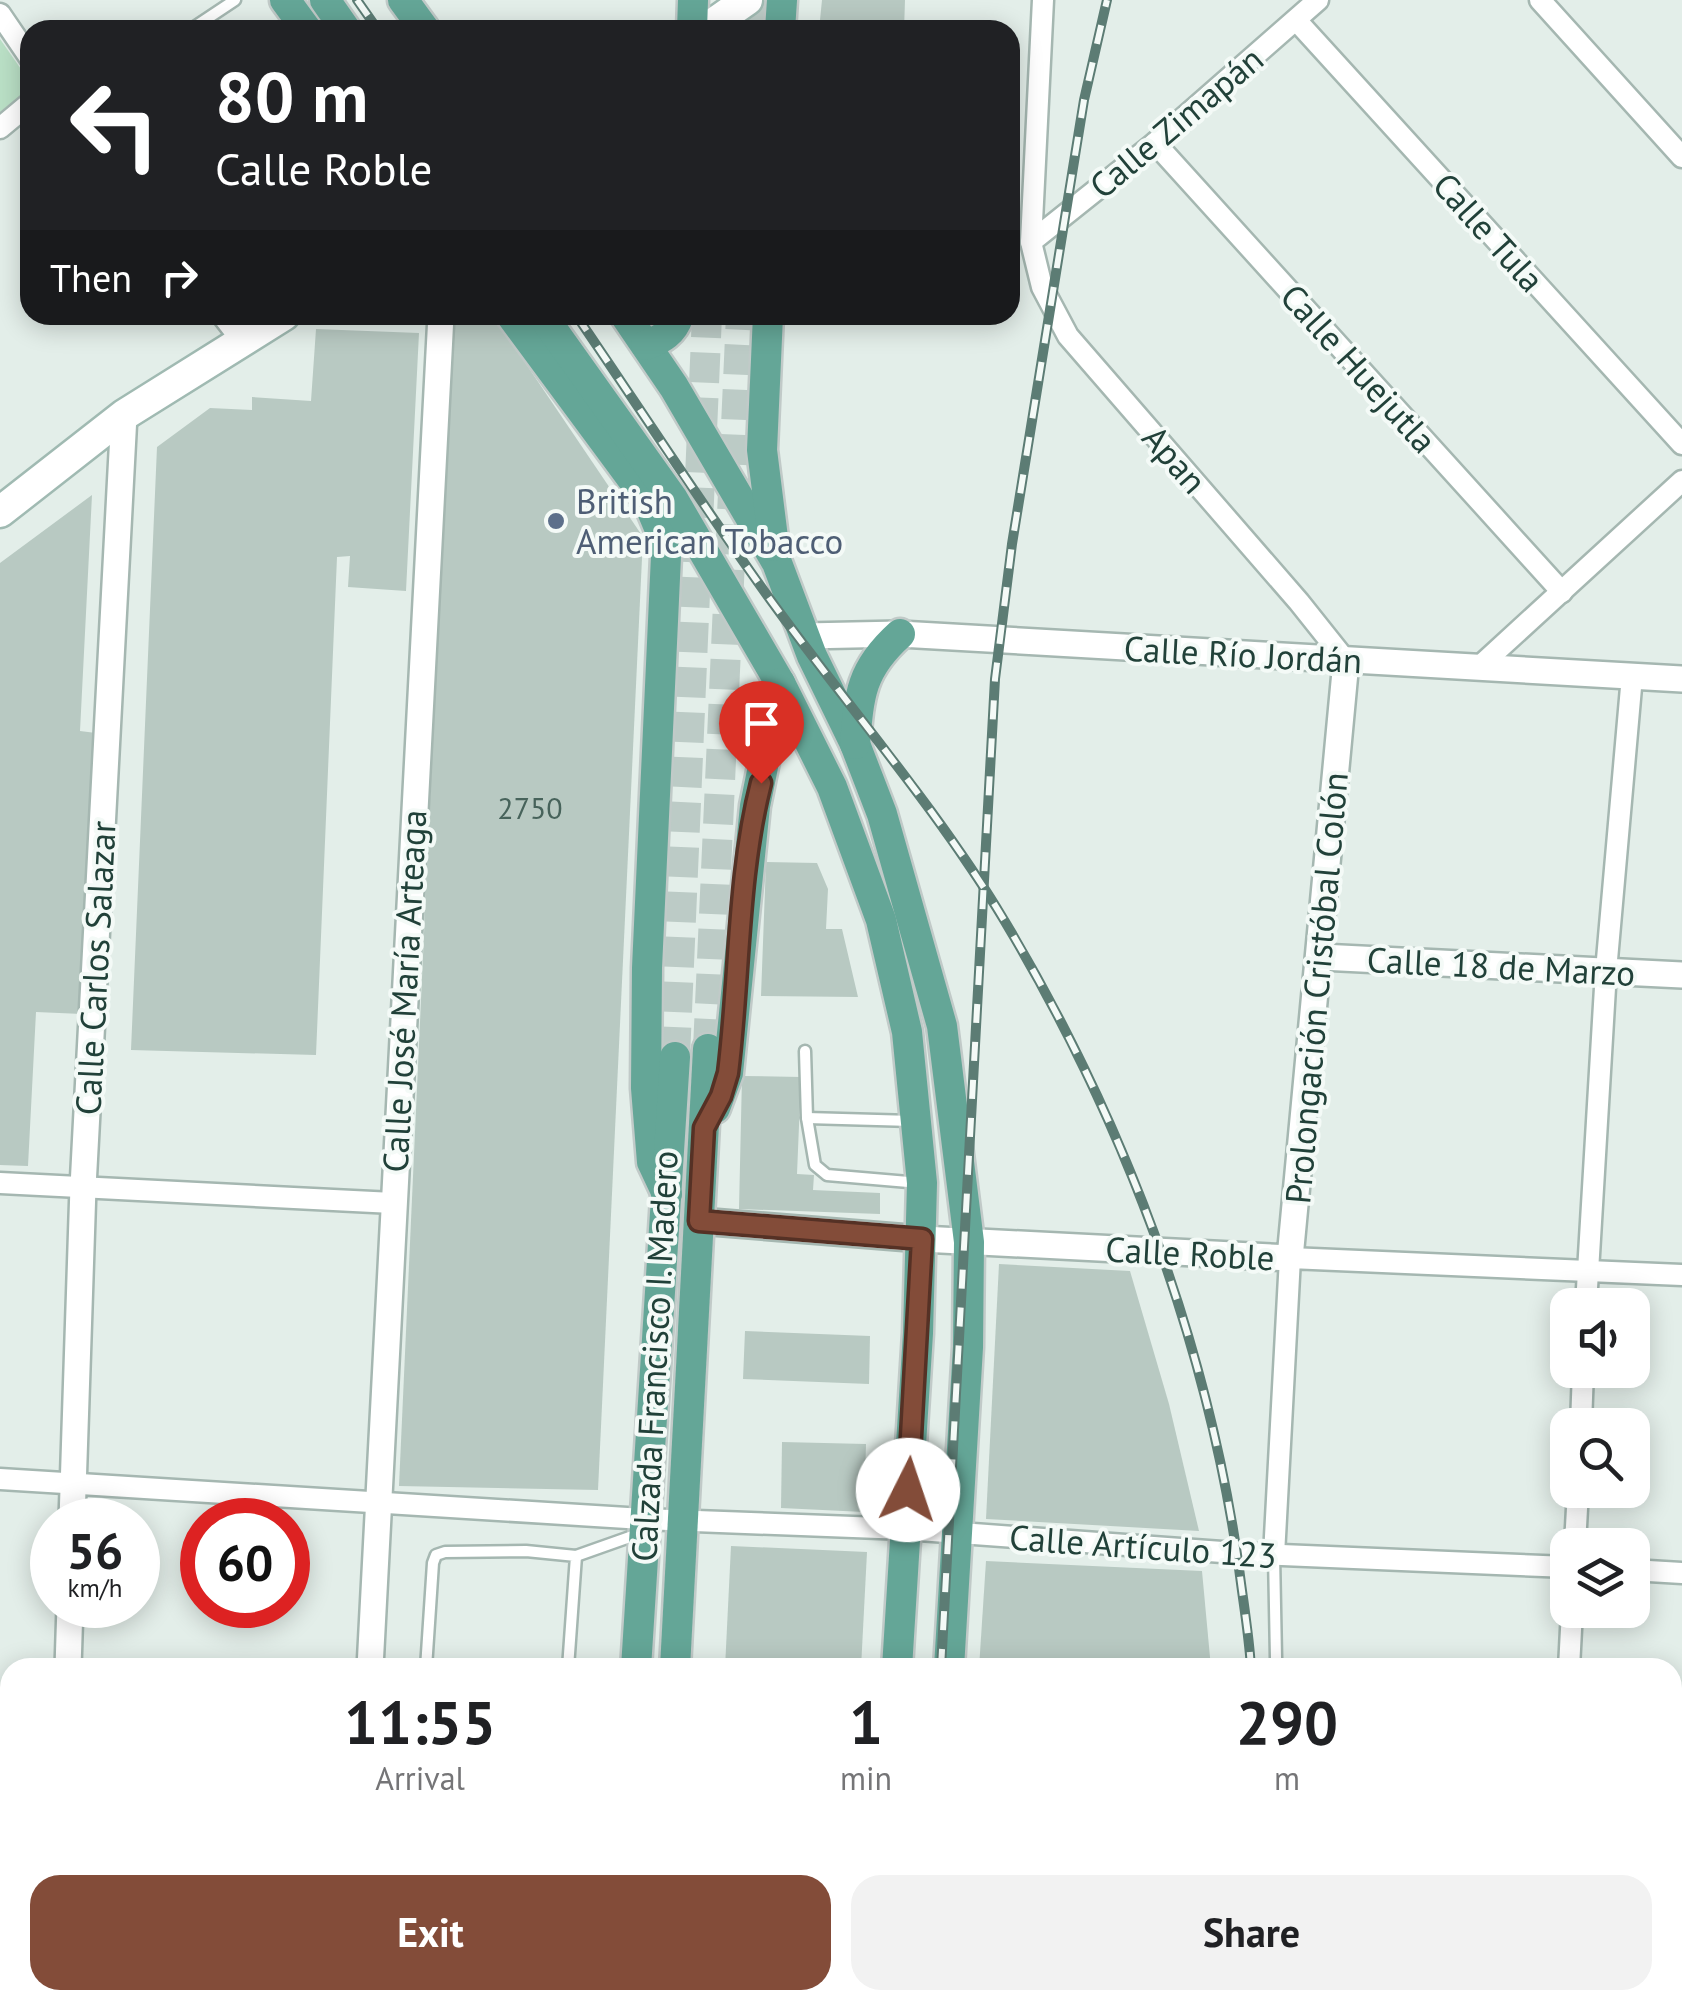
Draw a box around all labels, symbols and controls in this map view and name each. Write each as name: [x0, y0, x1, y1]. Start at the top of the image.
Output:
street label: Calle Zimapán: [1080, 36, 1272, 208]
text: 80 m: [215, 51, 368, 141]
icon: left: [50, 60, 180, 190]
text: Calle Roble: [215, 139, 432, 197]
street label: Calle Tula: [1423, 163, 1555, 301]
icon: right: [152, 250, 207, 305]
text: Then: [50, 253, 132, 302]
street label: Calle Huejutla: [1271, 274, 1447, 462]
street label: Apan: [1133, 415, 1217, 503]
place label: British American Tobacco: [576, 478, 843, 564]
marker: British American Tobacco: [545, 510, 567, 532]
street label: Calle Río Jordán: [1123, 625, 1363, 683]
pin: [719, 681, 804, 784]
icon: arrive: [734, 696, 789, 751]
street label: Prolongación Cristóbal Colón: [1274, 770, 1358, 1206]
house number: 2750: [497, 788, 563, 827]
street label: Calle José María Arteaga: [372, 808, 436, 1174]
street label: Calle Carlos Salazar: [64, 820, 126, 1116]
street label: Calle 18 de Marzo: [1366, 936, 1636, 996]
street label: Calzada Francisco I. Madero: [620, 1149, 688, 1563]
street label: Calle Roble: [1104, 1226, 1276, 1280]
map controls: [1550, 1288, 1650, 1628]
button: sound: [1550, 1288, 1650, 1388]
button: search: [1550, 1408, 1650, 1508]
position arrow: [856, 1438, 960, 1542]
speed limit sign: 60: [180, 1498, 310, 1628]
street label: Calle Artículo 123: [1008, 1514, 1278, 1578]
text: 56: [67, 1518, 123, 1583]
button: layers: [1550, 1528, 1650, 1628]
text: km/h: [68, 1572, 122, 1604]
text: 11:55: [344, 1683, 496, 1761]
text: 1: [849, 1683, 883, 1761]
text: 290: [1236, 1683, 1338, 1761]
text: Arrival: [375, 1757, 465, 1799]
text: min: [840, 1757, 892, 1799]
text: m: [1274, 1757, 1300, 1799]
button: Exit: [30, 1875, 831, 1990]
button: Share: [851, 1875, 1652, 1990]

